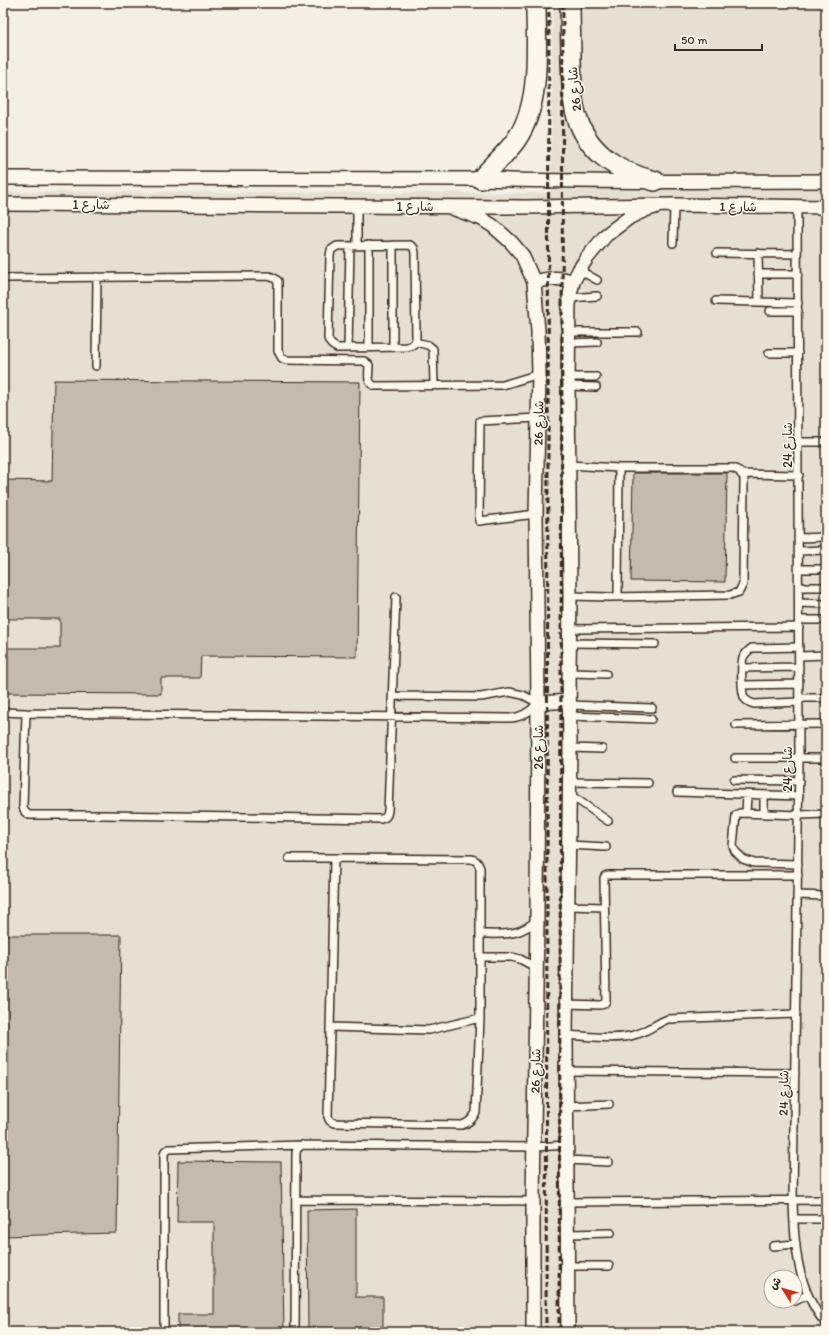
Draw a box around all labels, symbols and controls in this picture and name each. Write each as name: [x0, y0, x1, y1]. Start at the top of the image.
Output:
scale bar: [675, 26, 762, 52]
text: 50 m: [681, 33, 707, 47]
street label: شارع 26: [565, 66, 586, 112]
street label: شارع 1: [72, 197, 110, 214]
street label: شارع 1: [396, 199, 434, 216]
street label: شارع 1: [719, 199, 757, 216]
street label: شارع 26: [531, 400, 548, 446]
street label: شارع 24: [780, 422, 797, 468]
street label: شارع 26: [531, 725, 548, 769]
street label: شارع 24: [780, 746, 797, 792]
street label: شارع 26: [528, 1048, 545, 1094]
street label: شارع 24: [776, 1070, 793, 1116]
north arrow: [763, 1269, 803, 1309]
text: ش: [767, 1275, 784, 1292]

